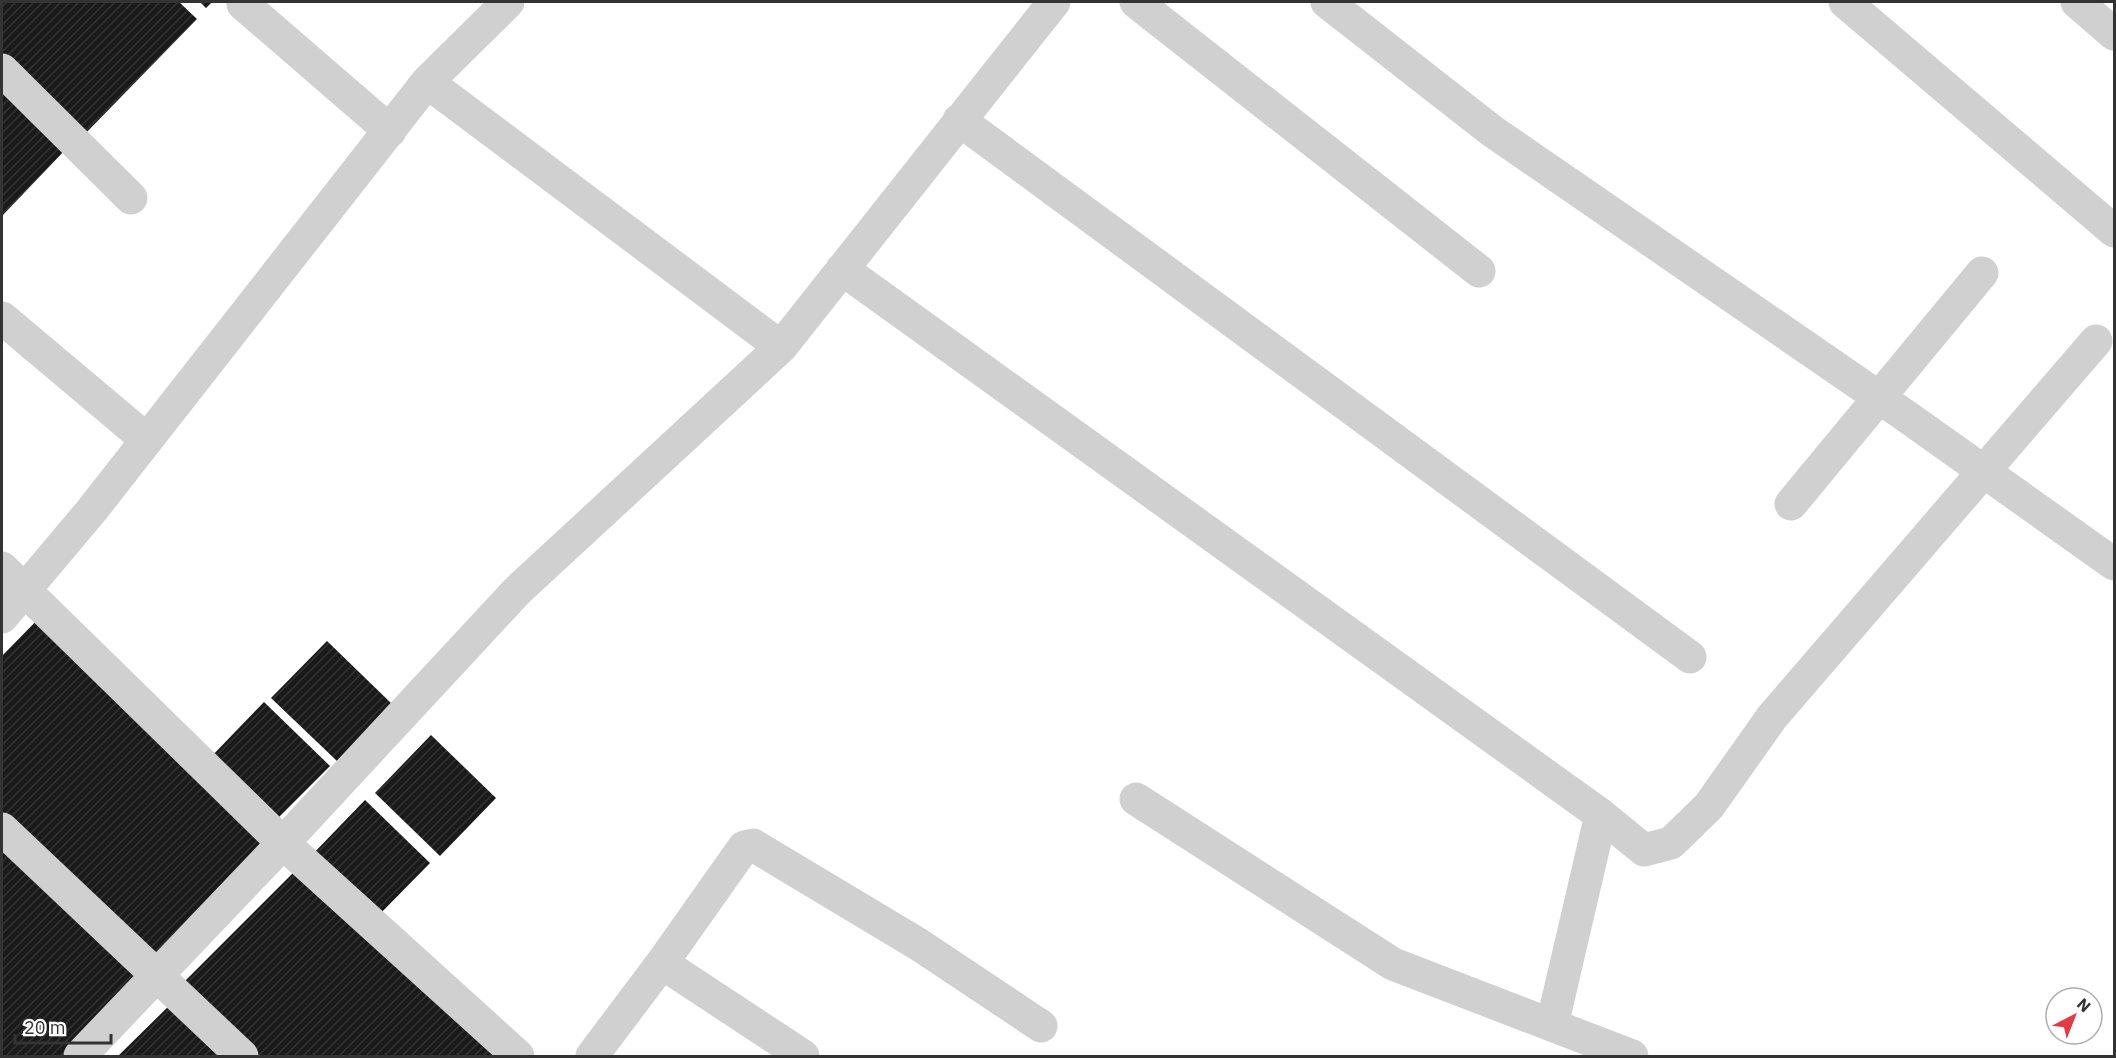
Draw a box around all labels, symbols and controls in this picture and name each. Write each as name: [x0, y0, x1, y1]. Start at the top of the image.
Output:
north arrow: [2044, 986, 2104, 1046]
text: N: [2073, 994, 2095, 1016]
scale bar: [15, 1007, 111, 1045]
text: 20 m: [24, 1016, 66, 1039]

